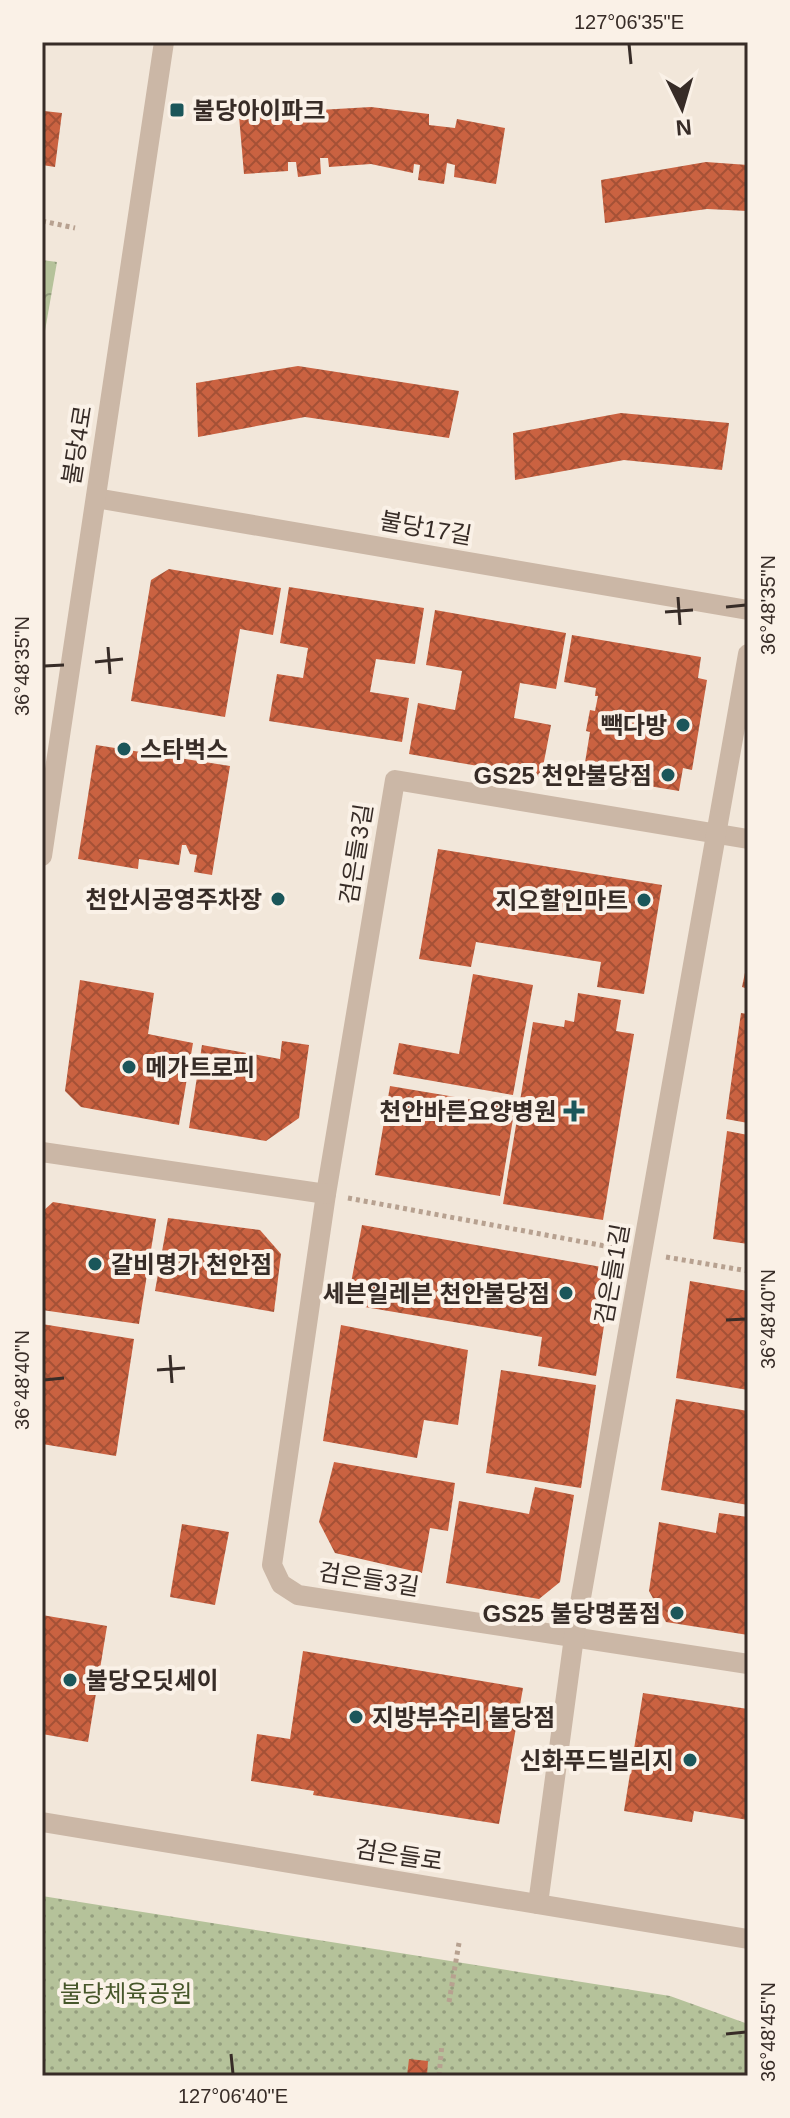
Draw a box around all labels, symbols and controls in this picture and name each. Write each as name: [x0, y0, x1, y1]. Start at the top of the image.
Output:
text: 127°06'35"E: [574, 11, 684, 33]
north arrow: [642, 68, 722, 148]
place label: 불당아이파크: [193, 97, 325, 124]
marker: 불당아이파크: [168, 101, 186, 119]
text: N: [675, 114, 693, 141]
street label: 불당4로: [57, 404, 97, 486]
street label: 불당17길: [378, 507, 474, 549]
text: 36°48'35"N: [757, 555, 779, 655]
text: 36°48'35"N: [11, 616, 33, 716]
place label: 빽다방: [601, 712, 667, 739]
marker: 빽다방: [674, 716, 692, 734]
place label: 스타벅스: [140, 736, 228, 763]
marker: 스타벅스: [115, 740, 133, 758]
place label: GS25 천안불당점: [474, 762, 652, 789]
marker: GS25 천안불당점: [659, 766, 677, 784]
street label: 검은들3길: [335, 802, 377, 906]
place label: 천안시공영주차장: [85, 886, 262, 913]
place label: 지오할인마트: [496, 887, 628, 914]
marker: 천안시공영주차장: [269, 890, 287, 908]
marker: 지오할인마트: [635, 891, 653, 909]
place label: 메가트로피: [145, 1054, 255, 1081]
marker: 메가트로피: [120, 1058, 138, 1076]
place label: 천안바른요양병원: [379, 1098, 556, 1125]
marker: 천안바른요양병원: [563, 1100, 585, 1122]
street label: 검은들1길: [590, 1222, 634, 1326]
place label: 갈비명가 천안점: [111, 1251, 272, 1278]
marker: 갈비명가 천안점: [86, 1255, 104, 1273]
text: 36°48'40"N: [757, 1269, 779, 1369]
place label: 세븐일레븐 천안불당점: [323, 1280, 550, 1307]
marker: 세븐일레븐 천안불당점: [557, 1284, 575, 1302]
text: 36°48'40"N: [11, 1330, 33, 1430]
street label: 검은들3길: [317, 1558, 421, 1600]
place label: GS25 불당명품점: [483, 1600, 661, 1627]
marker: GS25 불당명품점: [668, 1604, 686, 1622]
place label: 불당오딧세이: [86, 1667, 218, 1694]
marker: 불당오딧세이: [61, 1671, 79, 1689]
place label: 지방부수리 불당점: [372, 1704, 555, 1731]
marker: 지방부수리 불당점: [347, 1708, 365, 1726]
place label: 신화푸드빌리지: [519, 1747, 674, 1774]
marker: 신화푸드빌리지: [681, 1751, 699, 1769]
street label: 검은들로: [353, 1835, 445, 1875]
park label: 불당체육공원: [60, 1980, 192, 2007]
text: 36°48'45"N: [757, 1982, 779, 2082]
text: 127°06'40"E: [178, 2085, 288, 2107]

